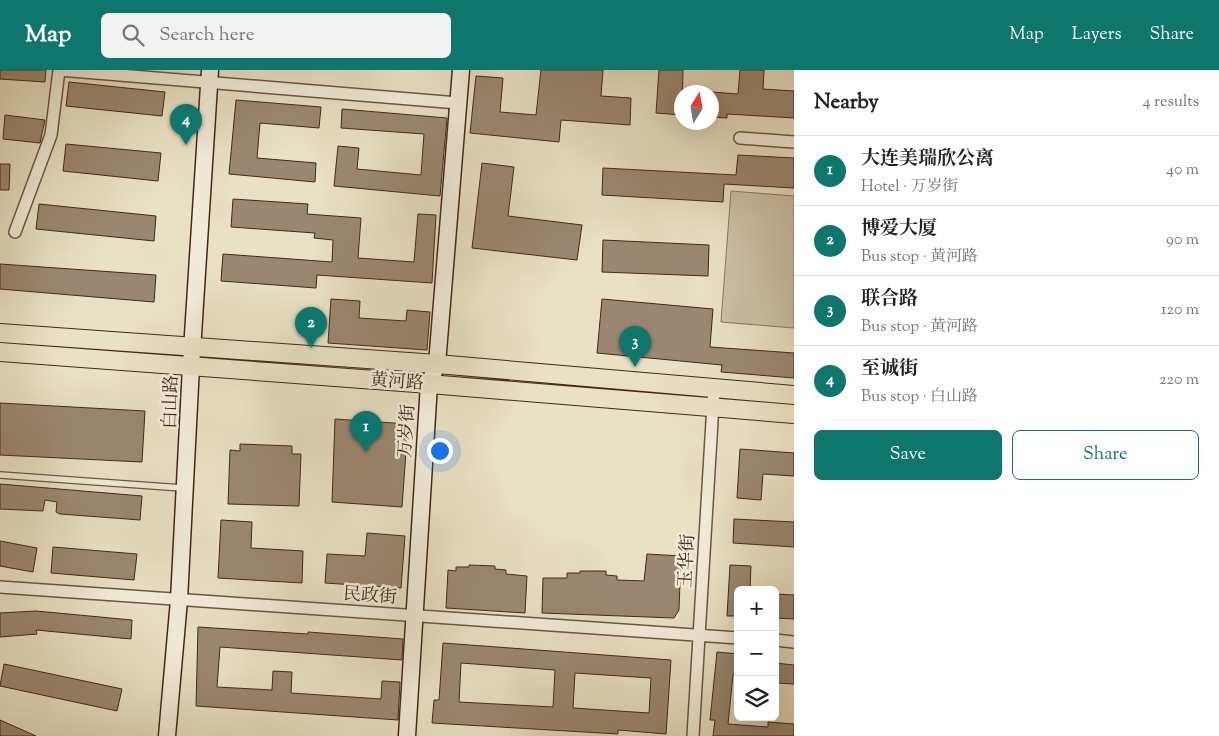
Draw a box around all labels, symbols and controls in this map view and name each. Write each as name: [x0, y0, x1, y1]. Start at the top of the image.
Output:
search box: [101, 13, 451, 58]
text: Map: [25, 18, 71, 52]
icon: search: [119, 21, 147, 49]
text: Search here: [159, 22, 255, 49]
text: Map: [1009, 22, 1044, 48]
text: Layers: [1072, 22, 1122, 48]
text: Share: [1150, 22, 1194, 48]
north arrow: [674, 85, 719, 130]
text: Nearby: [814, 88, 879, 118]
text: 4 results: [1143, 91, 1199, 114]
pin: 4: [170, 104, 202, 145]
text: 大连美瑞欣公离: [861, 146, 994, 173]
text: 1: [827, 159, 833, 182]
text: 40 m: [1166, 159, 1199, 182]
text: Hotel · 万岁街: [861, 176, 959, 199]
text: 博爱大厦: [861, 216, 937, 243]
text: 2: [826, 229, 834, 252]
text: 90 m: [1166, 229, 1199, 252]
text: Bus stop · 黄河路: [861, 246, 978, 269]
text: 联合路: [861, 286, 918, 313]
text: 3: [827, 299, 833, 322]
text: 120 m: [1161, 299, 1199, 322]
pin: 2: [295, 307, 327, 348]
text: Bus stop · 黄河路: [861, 316, 978, 339]
pin: 3: [619, 326, 651, 367]
text: 至诚街: [861, 356, 918, 383]
street label: 黄河路: [369, 368, 425, 398]
text: 4: [826, 369, 834, 392]
text: 220 m: [1159, 369, 1199, 392]
street label: 白山路: [158, 375, 186, 430]
text: Bus stop · 白山路: [861, 386, 978, 409]
street label: 万岁街: [393, 403, 423, 459]
pin: 1: [350, 411, 382, 452]
button: Save: [814, 430, 1002, 480]
button: Share: [1012, 430, 1199, 480]
your location: [427, 438, 453, 464]
street label: 玉华街: [674, 533, 702, 589]
street label: 民政街: [342, 582, 398, 612]
map controls: [734, 586, 779, 721]
button: +: [734, 586, 779, 631]
button: −: [734, 631, 779, 676]
button: layers: [734, 676, 779, 721]

